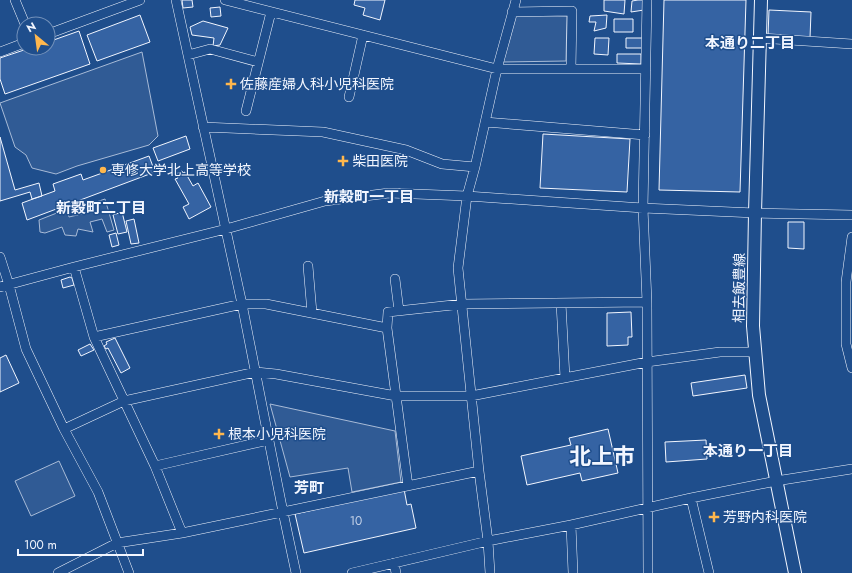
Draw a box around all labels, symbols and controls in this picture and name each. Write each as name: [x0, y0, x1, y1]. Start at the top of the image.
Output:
north arrow: [16, 16, 56, 56]
text: N: [23, 18, 39, 36]
district label: 本通り二丁目: [705, 32, 795, 54]
place label: 佐藤産婦人科小児科医院: [240, 74, 394, 94]
marker: 佐藤産婦人科小児科医院: [225, 78, 237, 90]
place label: 柴田医院: [352, 151, 408, 171]
marker: 柴田医院: [337, 155, 349, 167]
place label: 専修大学北上高等学校: [111, 160, 251, 180]
marker: 専修大学北上高等学校: [98, 165, 108, 175]
district label: 新穀町一丁目: [324, 186, 414, 208]
district label: 新穀町二丁目: [56, 197, 146, 219]
street label: 相去飯豊線: [728, 253, 750, 323]
place label: 根本小児科医院: [228, 424, 326, 444]
marker: 根本小児科医院: [213, 428, 225, 440]
district label: 北上市: [569, 440, 635, 472]
district label: 本通り一丁目: [703, 440, 793, 462]
district label: 芳町: [294, 477, 324, 499]
place label: 芳野内科医院: [723, 507, 807, 527]
marker: 芳野内科医院: [708, 511, 720, 523]
house number: 10: [350, 512, 362, 530]
scale bar: [18, 531, 143, 557]
text: 100 m: [24, 536, 57, 554]

